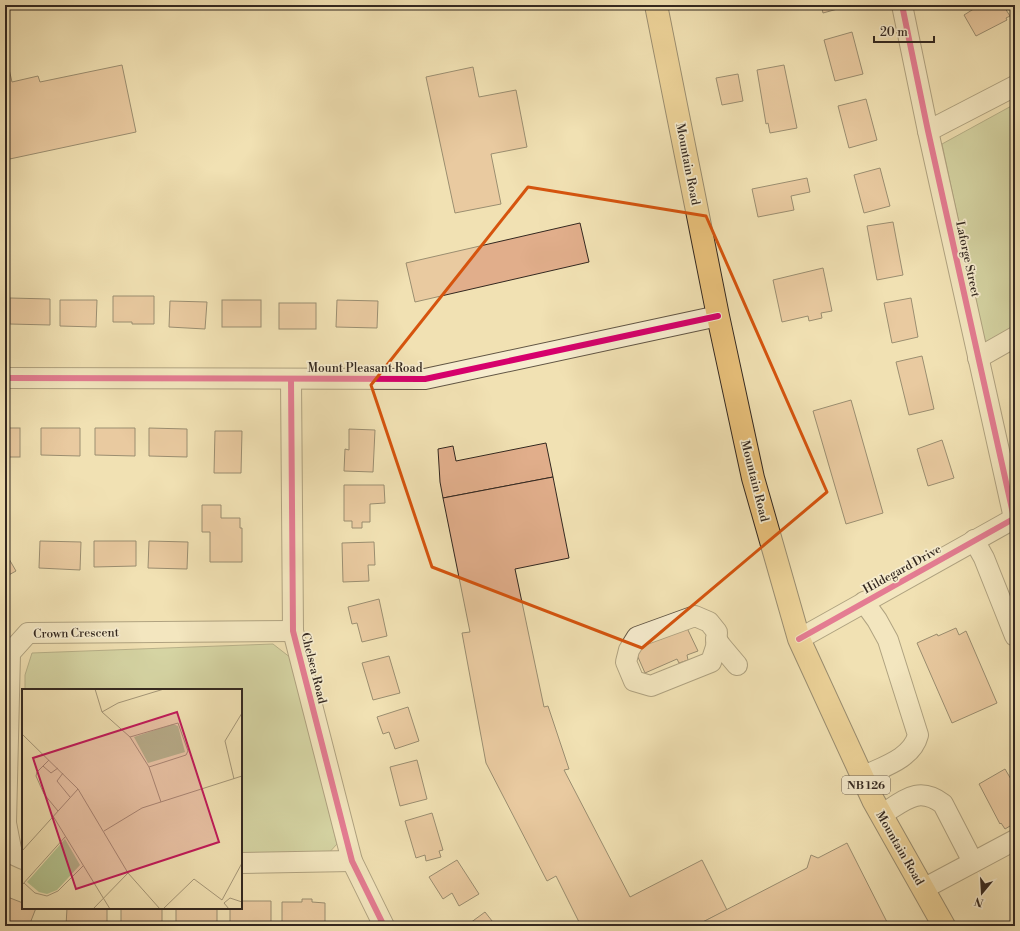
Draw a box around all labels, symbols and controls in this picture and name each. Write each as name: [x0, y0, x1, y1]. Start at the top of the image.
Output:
scale bar: [874, 18, 934, 44]
text: 20 m: [880, 25, 908, 40]
street label: Mountain Road: [672, 122, 703, 207]
street label: Laforge Street: [952, 220, 983, 299]
street label: Mount Pleasant Road: [308, 361, 423, 376]
street label: Mountain Road: [737, 439, 772, 524]
street label: Hildegard Drive: [860, 542, 944, 597]
street label: Crown Crescent: [33, 625, 120, 642]
street label: Chelsea Road: [297, 631, 330, 705]
inset map: [22, 689, 242, 909]
road number: NB 126: [842, 776, 890, 794]
street label: Mountain Road: [872, 808, 927, 888]
north arrow: [962, 873, 1002, 913]
text: N: [973, 893, 986, 910]

